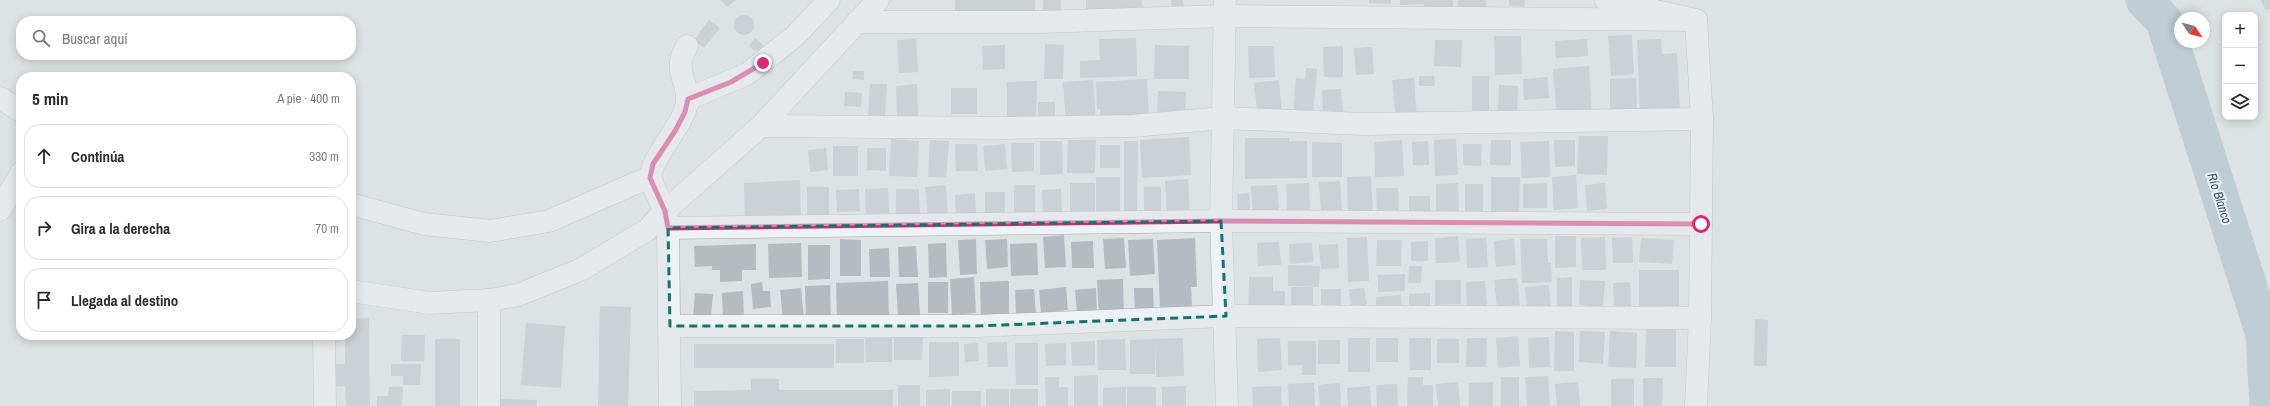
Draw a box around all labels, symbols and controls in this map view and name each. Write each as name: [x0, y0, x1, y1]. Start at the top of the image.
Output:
north arrow: [2174, 12, 2210, 48]
map controls: [2222, 12, 2258, 120]
button: +: [2222, 12, 2258, 48]
search box: [16, 16, 356, 60]
icon: search: [30, 27, 52, 49]
text: Buscar aquí: [62, 28, 128, 49]
button: −: [2222, 48, 2258, 84]
route end: [754, 54, 772, 72]
button: layers: [2222, 84, 2258, 120]
text: 5 min: [32, 87, 68, 110]
text: A pie · 400 m: [277, 90, 340, 107]
icon: ahead: [33, 145, 55, 167]
text: Continúa: [71, 146, 124, 167]
text: 330 m: [309, 148, 339, 165]
water label: Río Blanco: [2203, 171, 2236, 226]
route start: [1692, 215, 1710, 233]
icon: right: [33, 217, 55, 239]
text: Gira a la derecha: [71, 218, 170, 239]
text: 70 m: [315, 220, 339, 237]
icon: arrive: [33, 289, 55, 311]
text: Llegada al destino: [71, 290, 178, 311]

